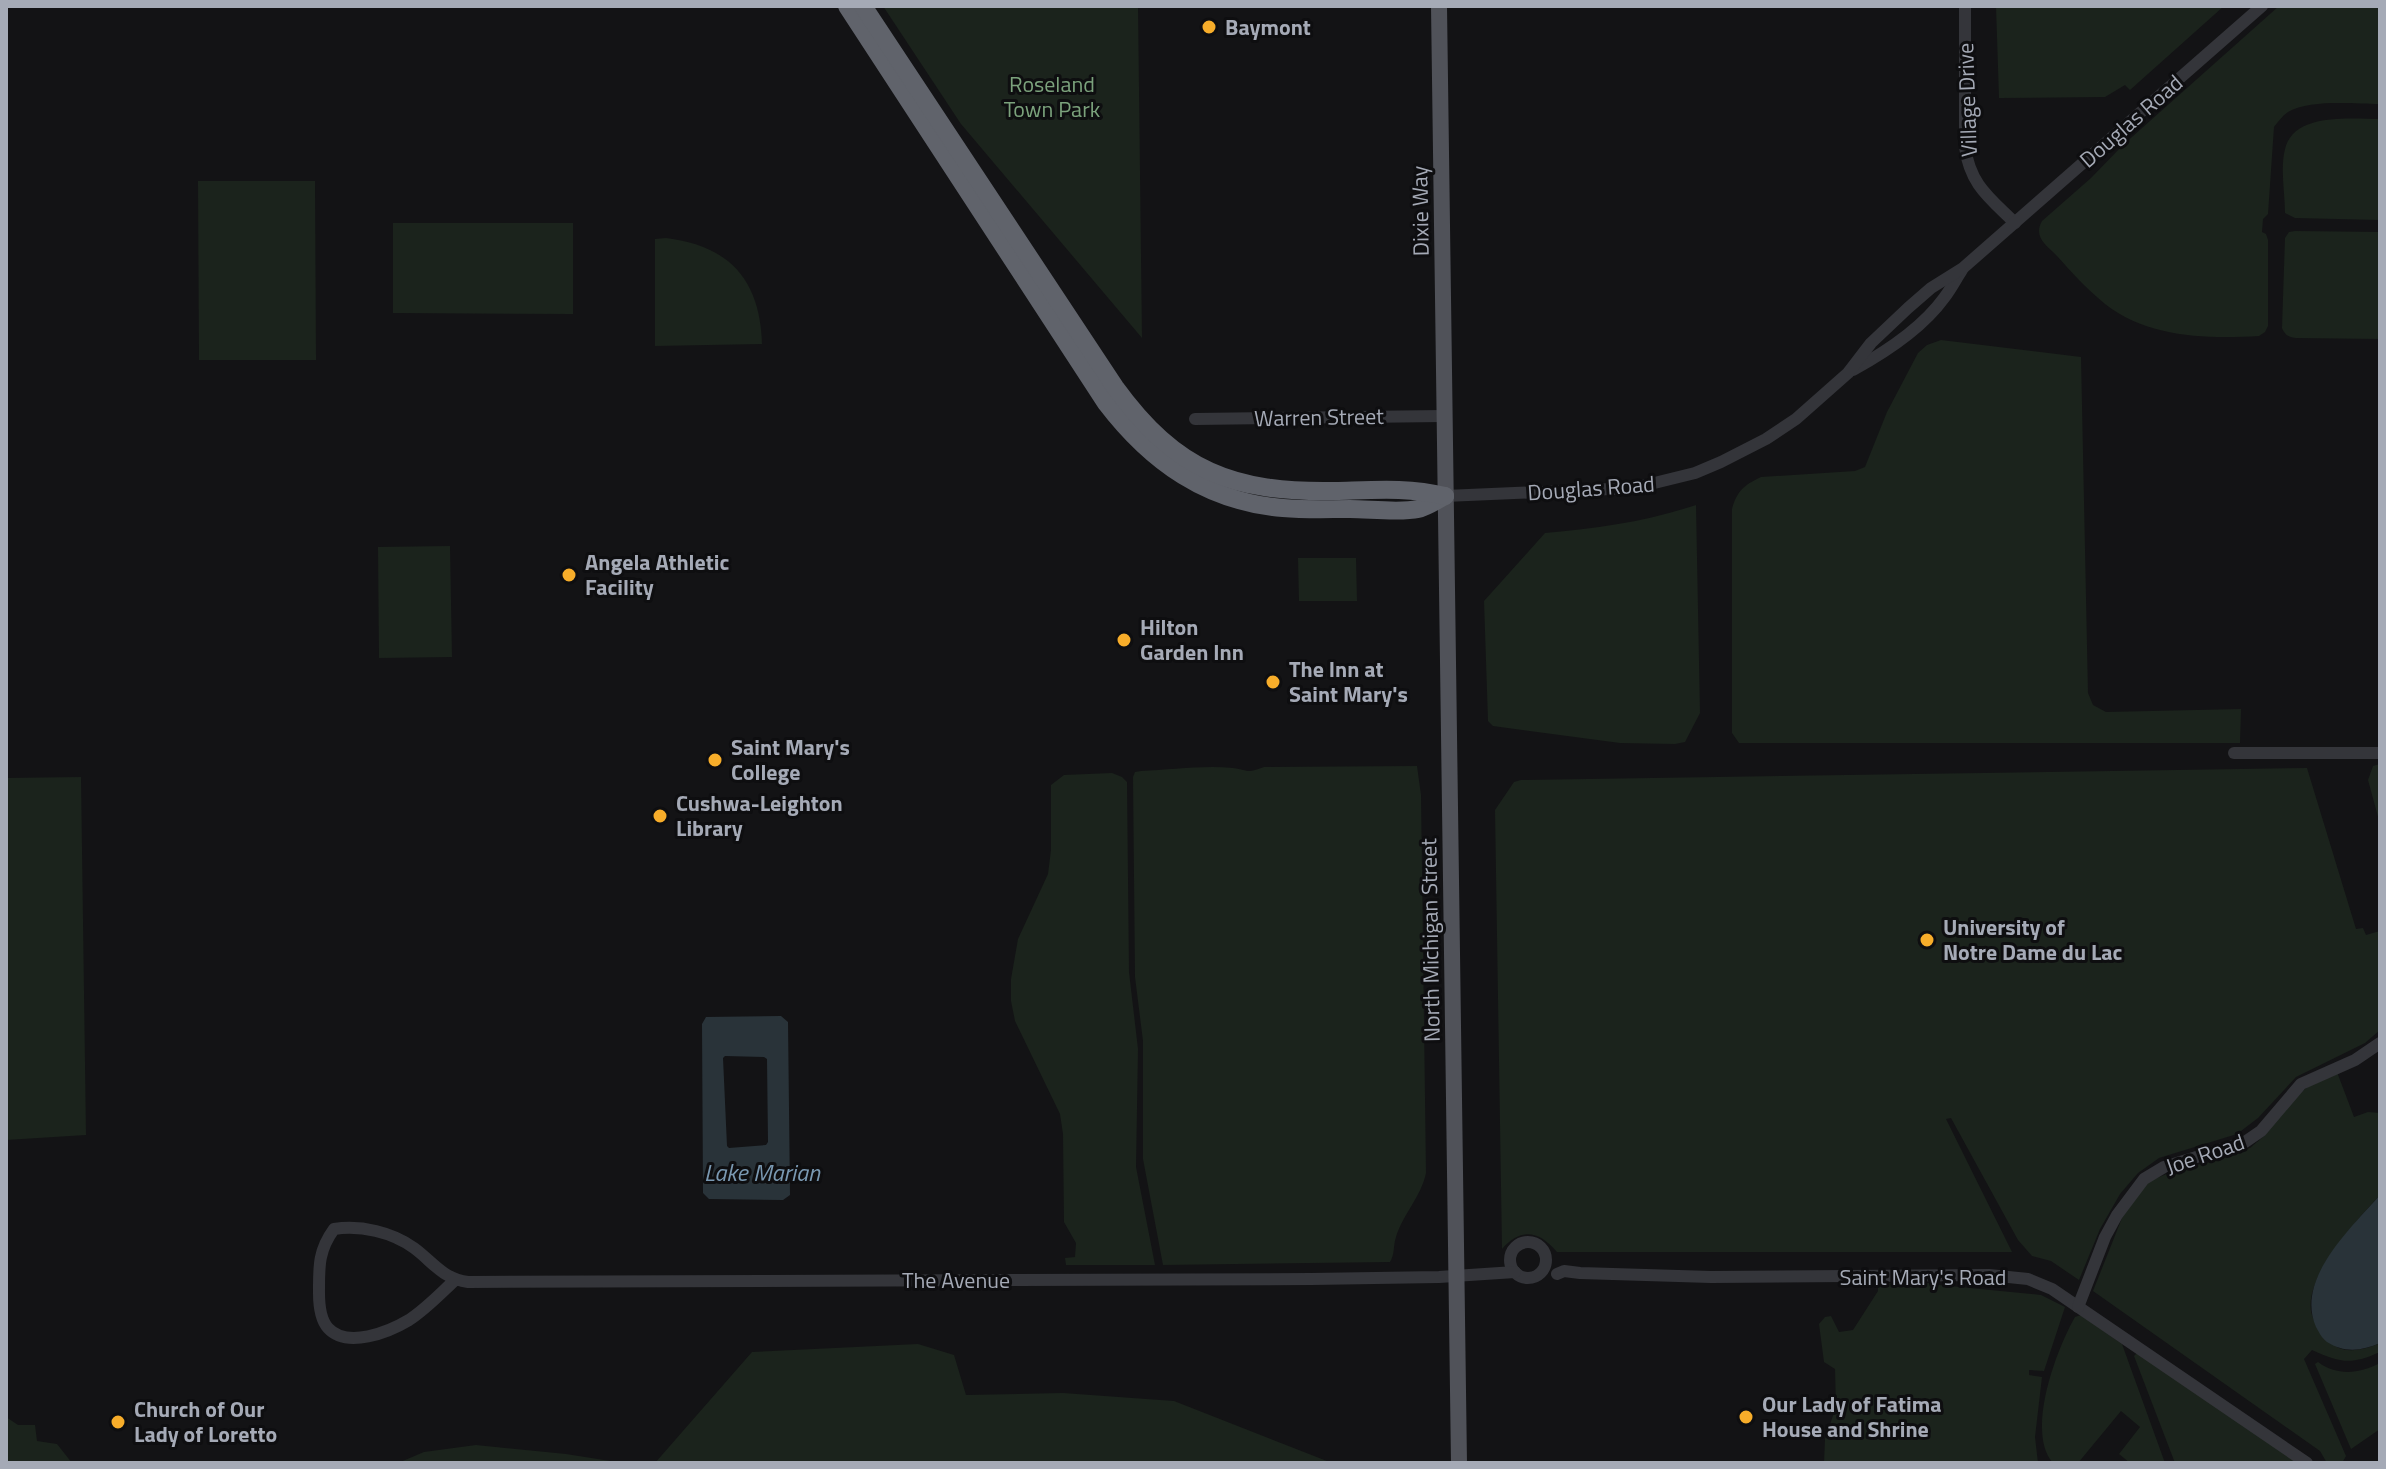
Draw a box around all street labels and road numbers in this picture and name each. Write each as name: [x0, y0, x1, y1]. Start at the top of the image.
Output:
street label: Village Drive: [1948, 42, 1986, 158]
street label: Douglas Road: [2072, 66, 2190, 176]
street label: Dixie Way: [1402, 165, 1438, 257]
street label: Warren Street: [1254, 399, 1384, 435]
street label: Douglas Road: [1526, 467, 1656, 509]
street label: North Michigan Street: [1411, 838, 1449, 1042]
street label: Joe Road: [2161, 1125, 2249, 1183]
street label: Saint Mary's Road: [1840, 1260, 2006, 1294]
street label: The Avenue: [902, 1263, 1010, 1297]

